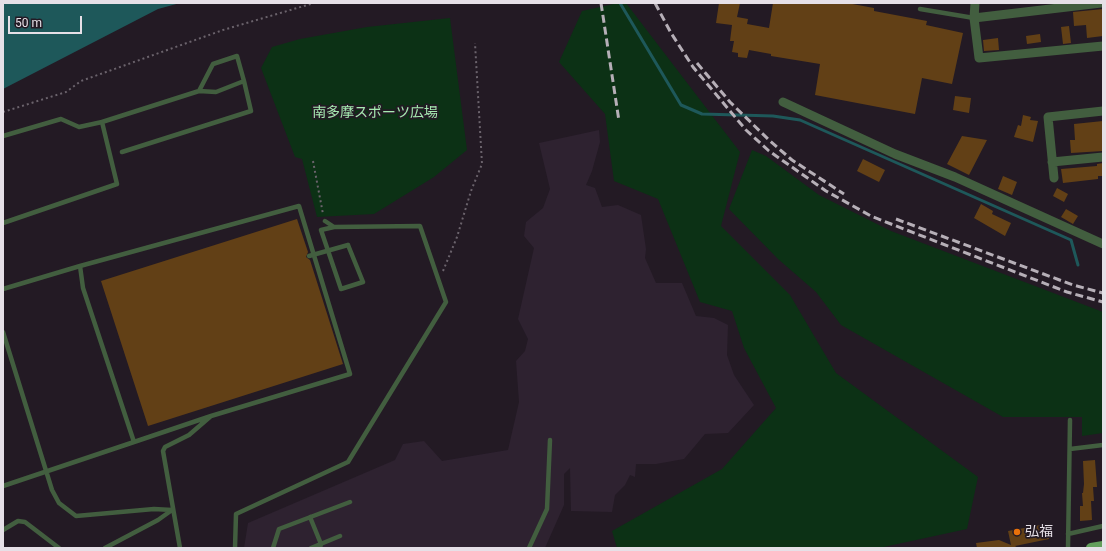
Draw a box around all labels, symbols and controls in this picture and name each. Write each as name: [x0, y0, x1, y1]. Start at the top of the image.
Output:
scale bar: [10, 8, 84, 34]
text: 50 m: [15, 16, 42, 30]
park label: 南多摩スポーツ広場: [312, 105, 438, 121]
place label: 弘福: [1025, 524, 1053, 540]
marker: 弘福: [1012, 527, 1022, 537]

